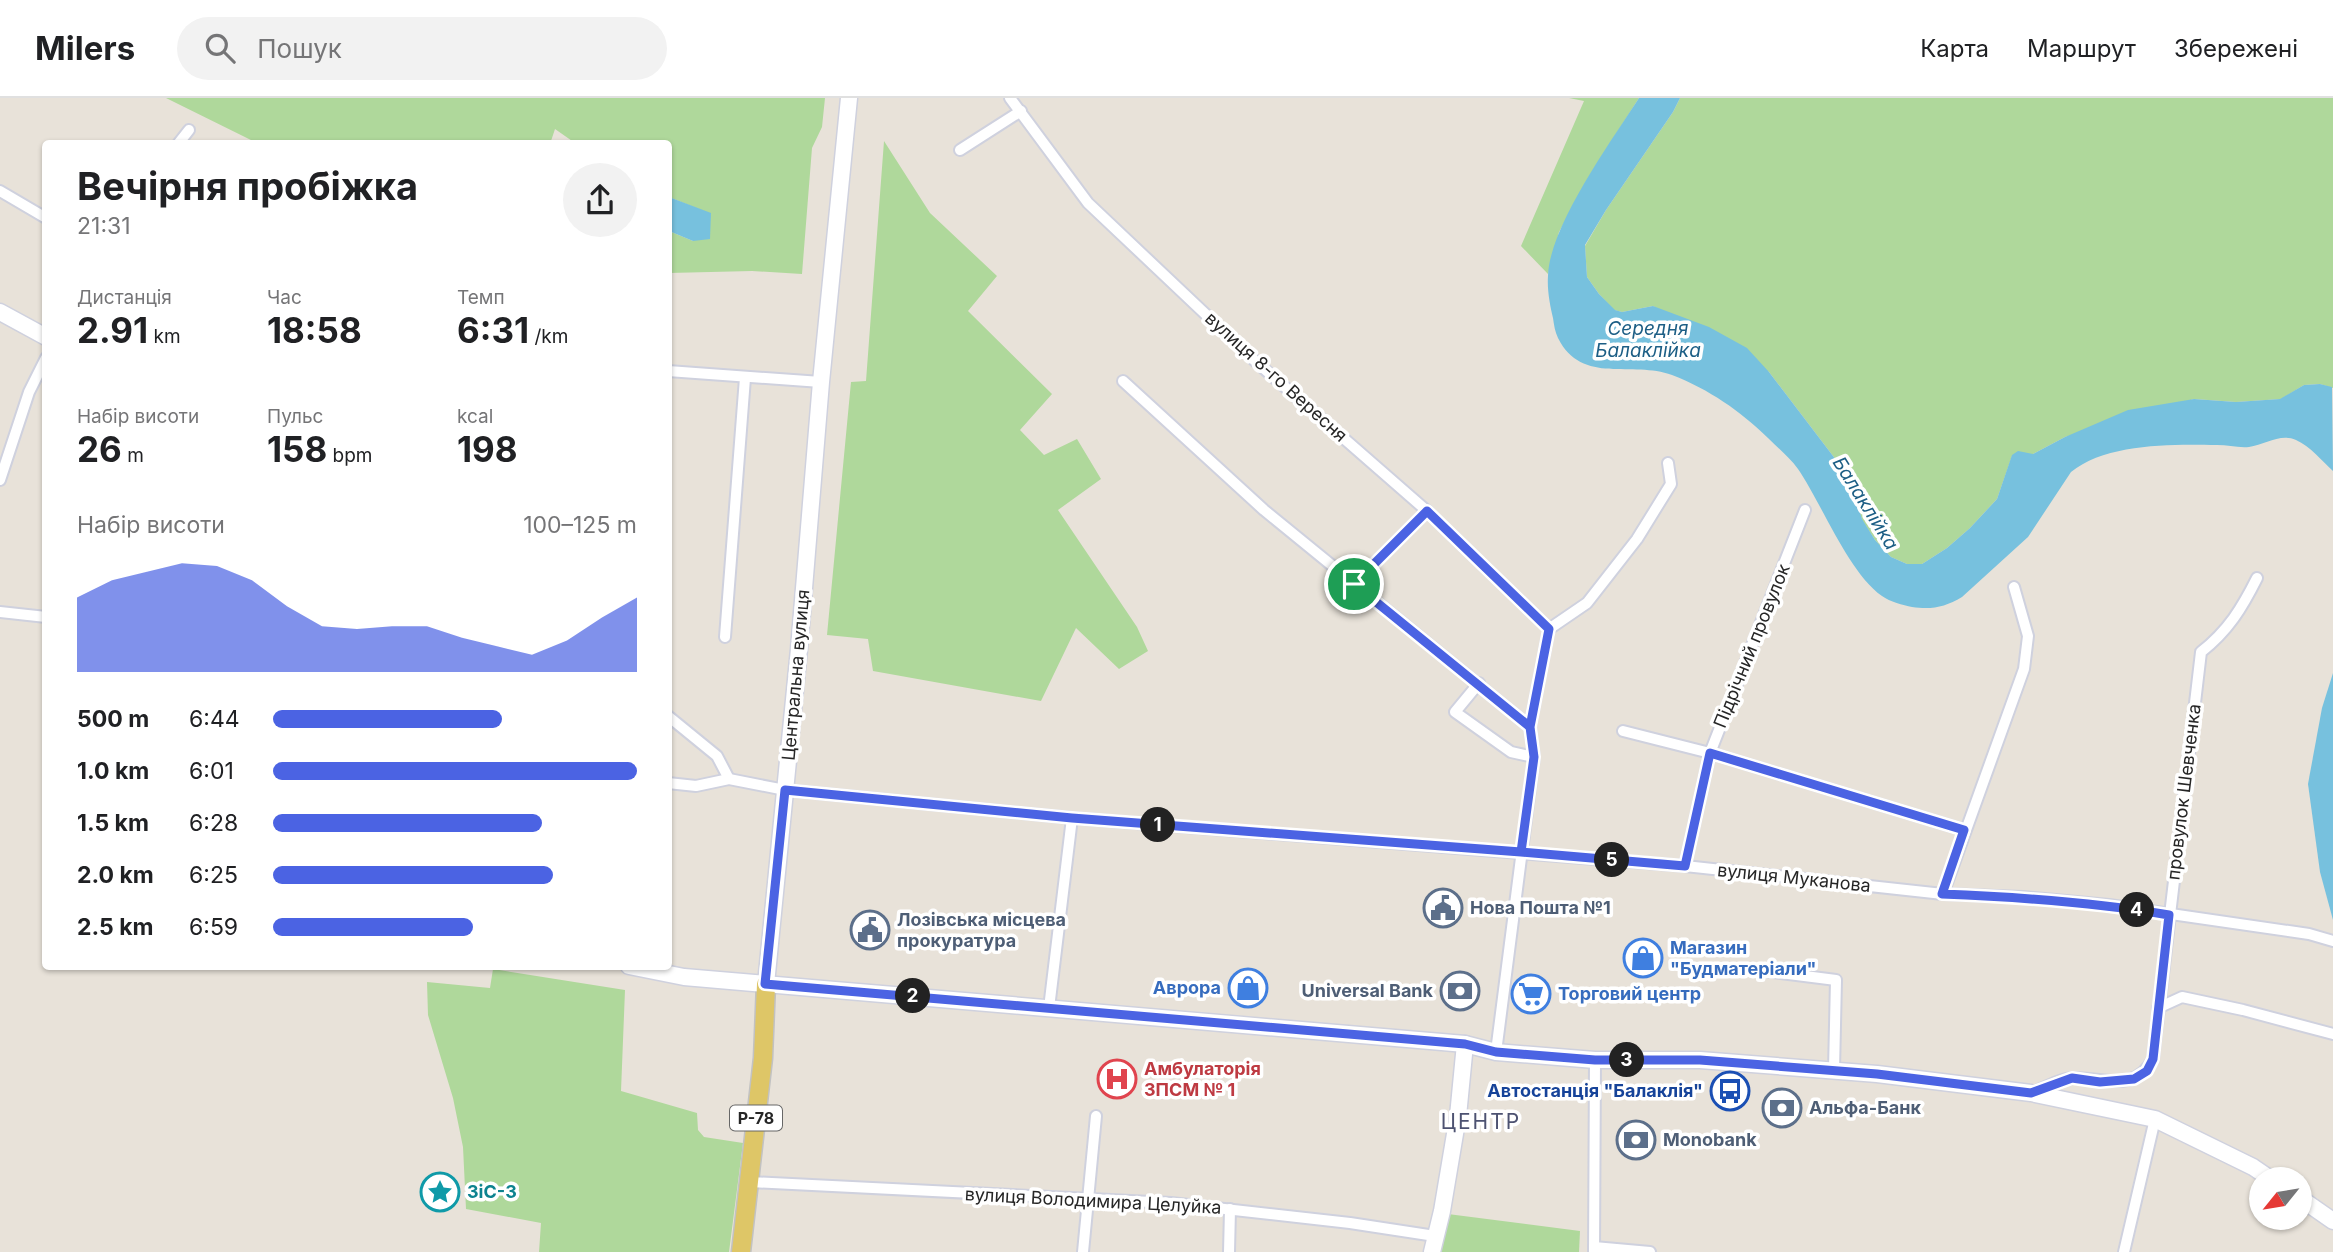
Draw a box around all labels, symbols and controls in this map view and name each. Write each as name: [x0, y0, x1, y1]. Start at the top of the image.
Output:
search box: [177, 17, 667, 80]
text: Milers: [35, 28, 135, 68]
icon: search: [201, 29, 239, 67]
text: Пошук: [257, 33, 342, 64]
text: Карта: [1920, 34, 1989, 63]
text: Маршрут: [2027, 34, 2136, 63]
text: Збережені: [2174, 34, 2298, 63]
text: Вечірня пробіжка: [77, 163, 418, 209]
button: share: [563, 163, 637, 237]
text: 21:31: [77, 212, 131, 240]
text: Дистанція: [77, 286, 172, 309]
text: Час: [267, 286, 302, 309]
text: Темп: [457, 286, 505, 309]
street label: вулиця 8-го Вересня: [1201, 307, 1352, 446]
text: 2.91: [77, 309, 148, 351]
text: 18:58: [267, 309, 362, 351]
text: 6:31: [457, 309, 529, 351]
water label: Середня Балаклійка: [1595, 317, 1701, 362]
text: km: [148, 325, 181, 348]
text: /km: [529, 325, 568, 348]
text: Набір висоти: [77, 405, 199, 428]
text: Пульс: [267, 405, 323, 428]
text: kcal: [457, 405, 493, 428]
text: 26: [77, 428, 122, 470]
text: 158: [267, 428, 327, 470]
text: 198: [457, 428, 518, 470]
text: m: [122, 444, 144, 467]
text: bpm: [327, 444, 373, 467]
water label: Балаклійка: [1828, 452, 1903, 554]
text: Набір висоти: [77, 511, 225, 539]
text: 100–125 m: [523, 511, 637, 539]
pin: [1324, 554, 1384, 614]
street label: Підрічний провулок: [1709, 561, 1794, 731]
icon: arrive: [1335, 565, 1373, 603]
street label: Центральна вулиця: [778, 589, 813, 761]
street label: провулок Шевченка: [2162, 703, 2205, 881]
text: 500 m: [77, 705, 149, 733]
text: 6:44: [189, 705, 240, 733]
text: 1.0 km: [77, 757, 149, 785]
text: 6:01: [189, 757, 234, 785]
pin: 1: [1140, 808, 1176, 842]
text: 1.5 km: [77, 809, 149, 837]
text: 6:28: [189, 809, 238, 837]
text: 1: [1153, 813, 1162, 836]
pin: 5: [1594, 842, 1630, 878]
text: 5: [1605, 848, 1618, 871]
street label: вулиця Муканова: [1716, 859, 1872, 896]
text: 2.0 km: [77, 861, 154, 889]
text: 6:25: [189, 861, 238, 889]
public building icon: Нова Пошта №1: [1422, 887, 1464, 929]
pin: 4: [2120, 892, 2154, 928]
place label: Нова Пошта №1: [1470, 897, 1611, 918]
text: 4: [2130, 898, 2143, 921]
public building icon: Лозівська місцева прокуратура: [849, 909, 891, 951]
place label: Лозівська місцева прокуратура: [897, 909, 1066, 951]
text: 2.5 km: [77, 913, 154, 941]
text: 6:59: [189, 913, 238, 941]
shop icon: Магазин "Будматеріали": [1622, 937, 1664, 979]
place label: Магазин "Будматеріали": [1670, 937, 1817, 979]
shop icon: Аврора: [1227, 967, 1269, 1009]
bank icon: Universal Bank: [1439, 970, 1481, 1012]
supermarket icon: Торговий центр: [1510, 973, 1552, 1015]
place label: Аврора: [1153, 977, 1221, 998]
pin: 2: [895, 978, 930, 1014]
place label: Universal Bank: [1302, 980, 1434, 1001]
place label: Торговий центр: [1558, 983, 1701, 1004]
text: 2: [907, 984, 918, 1007]
pin: 3: [1610, 1042, 1644, 1077]
text: 3: [1620, 1048, 1633, 1071]
hospital icon: Амбулаторія ЗПСМ № 1: [1096, 1058, 1138, 1100]
place label: Амбулаторія ЗПСМ № 1: [1144, 1058, 1261, 1100]
bus stop icon: Автостанція "Балаклія": [1709, 1070, 1751, 1112]
place label: Автостанція "Балаклія": [1487, 1080, 1703, 1101]
bank icon: Альфа-Банк: [1761, 1087, 1803, 1129]
place label: Альфа-Банк: [1809, 1097, 1921, 1118]
road number: Р-78: [730, 1106, 782, 1130]
district label: ЦЕНТР: [1441, 1109, 1521, 1134]
bank icon: Monobank: [1615, 1119, 1657, 1161]
place label: Monobank: [1663, 1129, 1757, 1150]
north arrow: [2249, 1167, 2312, 1230]
map controls: [2249, 1167, 2312, 1230]
place icon: ЗіС-3: [419, 1171, 461, 1213]
place label: ЗіС-3: [467, 1181, 517, 1202]
street label: вулиця Володимира Целуйка: [964, 1183, 1222, 1218]

